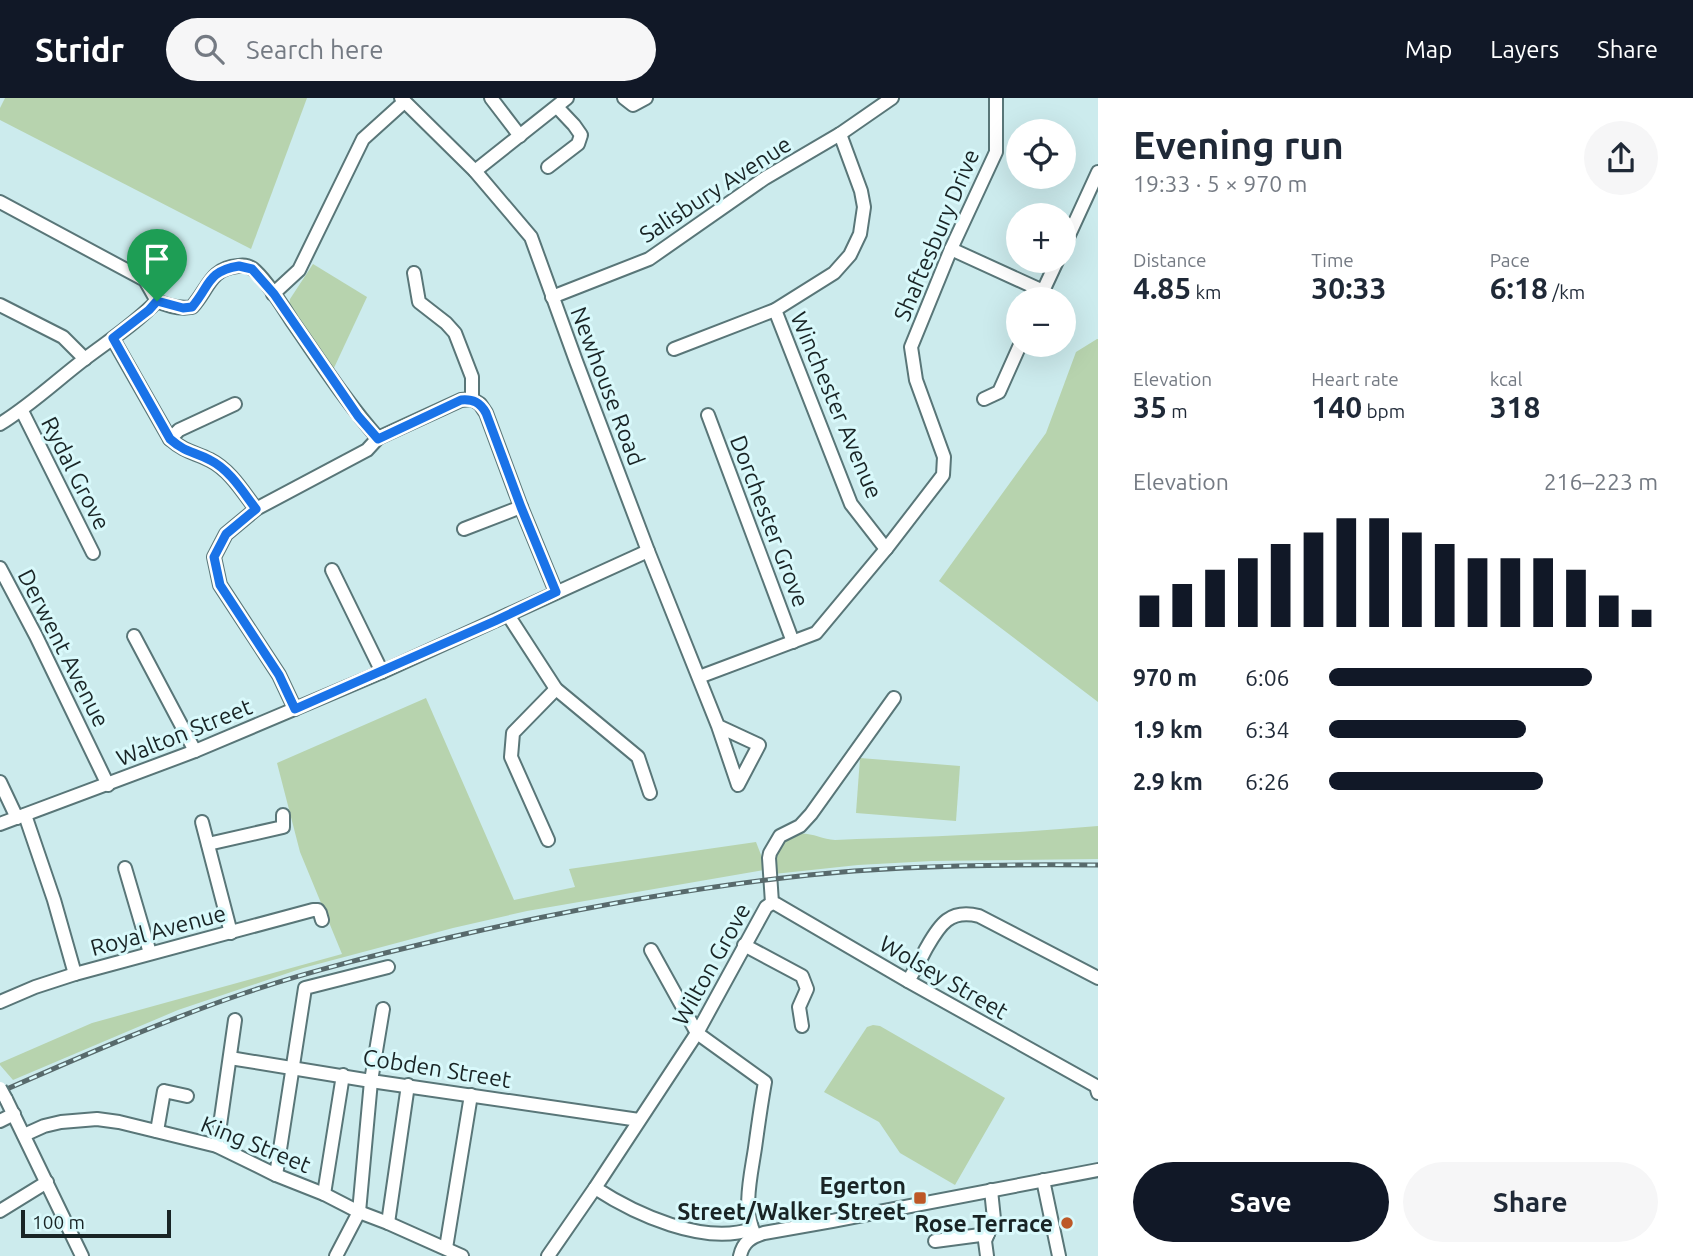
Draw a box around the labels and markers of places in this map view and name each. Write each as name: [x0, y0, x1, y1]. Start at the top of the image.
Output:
pin: [127, 229, 187, 301]
place label: Egerton Street/Walker Street: [677, 1173, 906, 1224]
marker: Egerton Street/Walker Street: [912, 1190, 928, 1206]
place label: Rose Terrace: [914, 1211, 1053, 1236]
marker: Rose Terrace: [1059, 1215, 1075, 1231]

